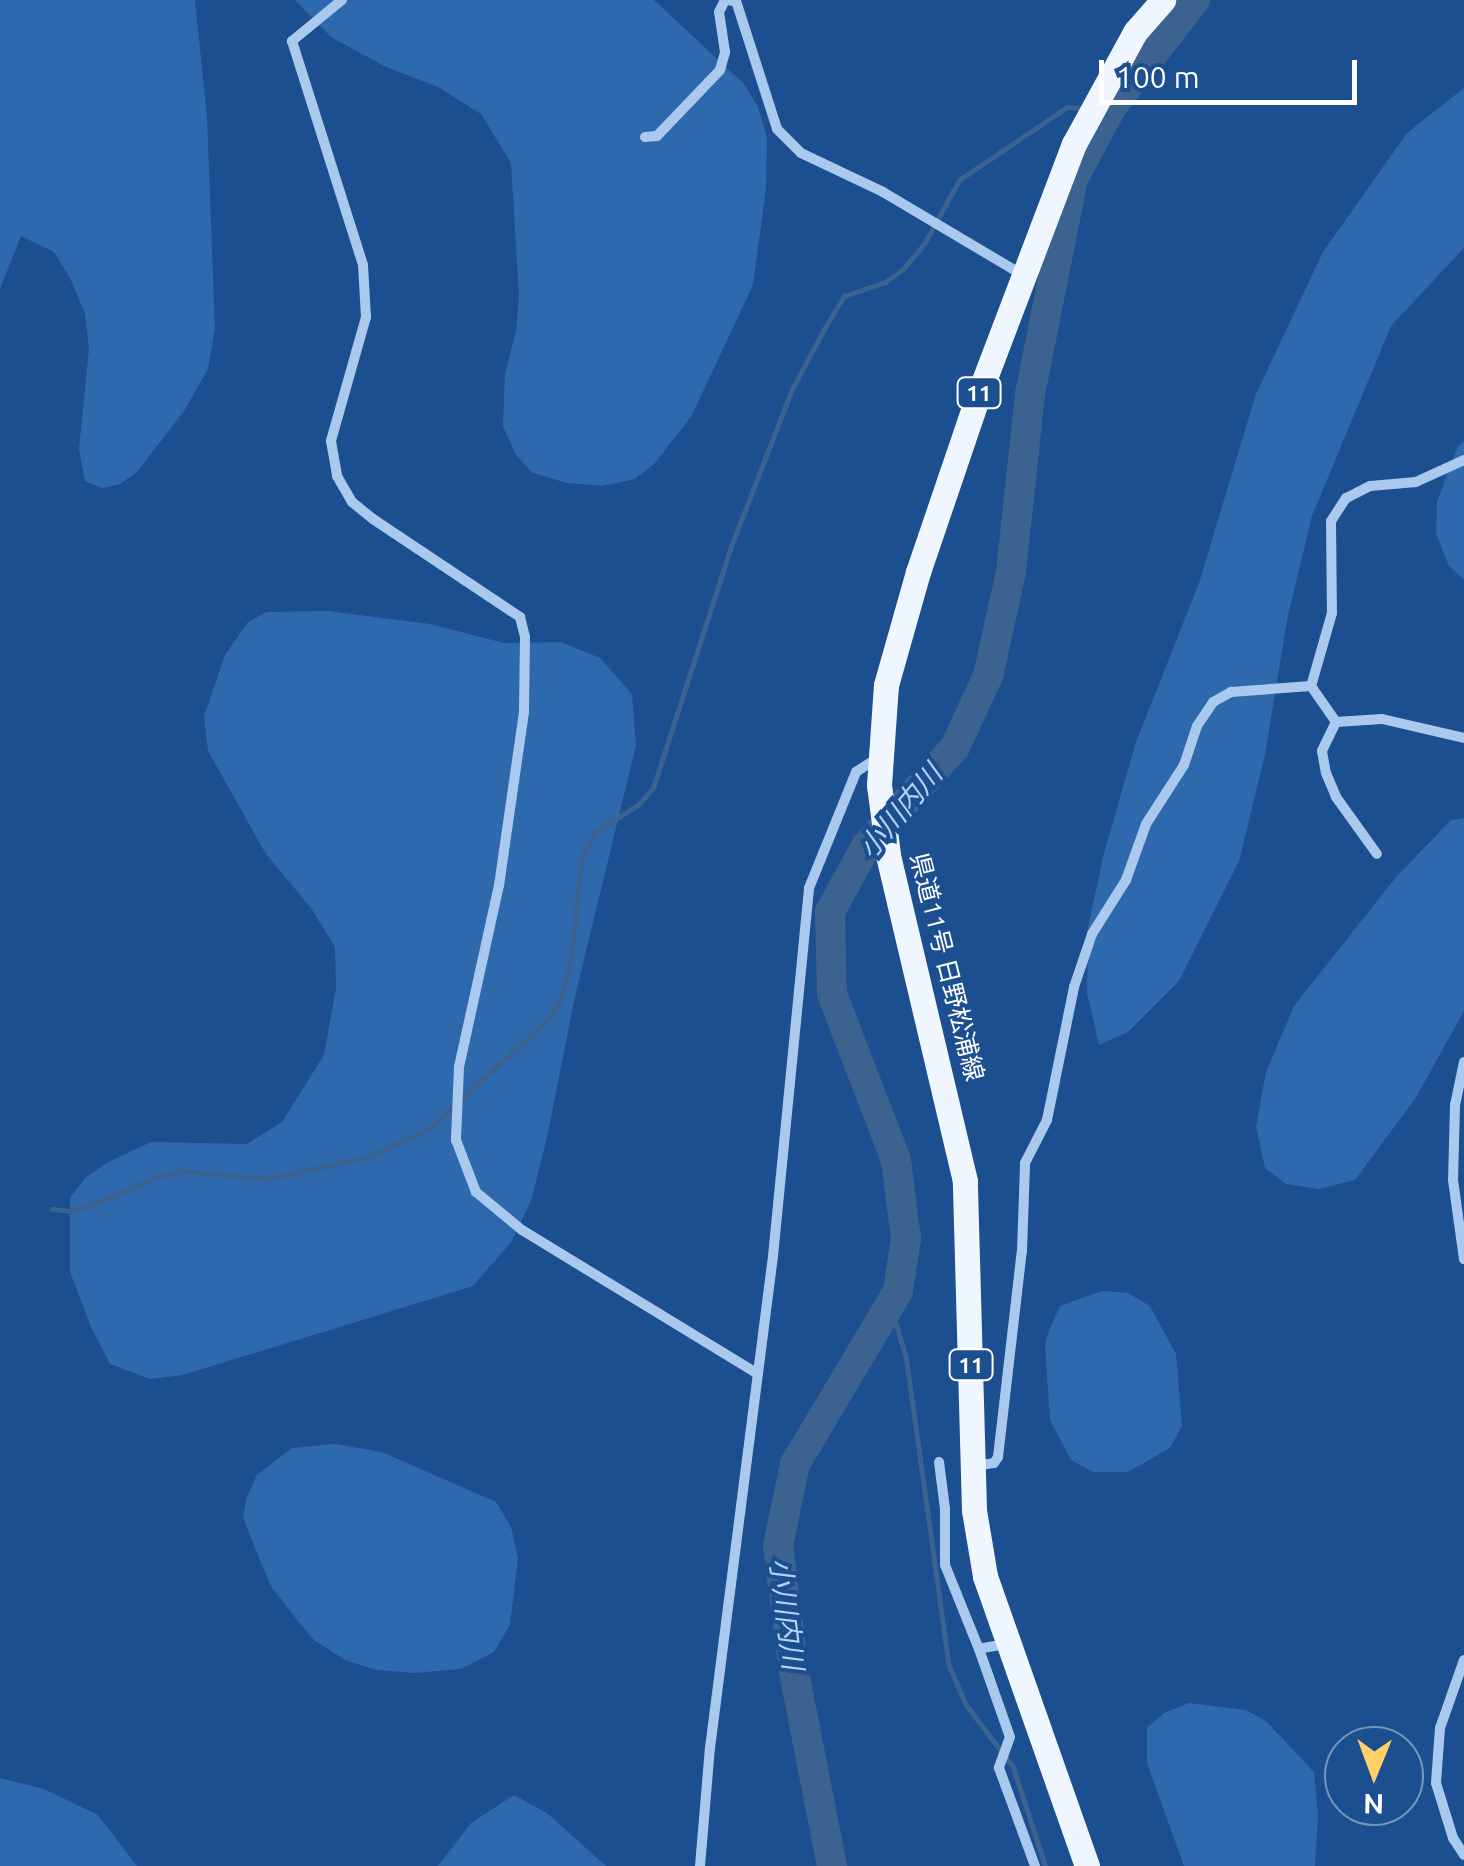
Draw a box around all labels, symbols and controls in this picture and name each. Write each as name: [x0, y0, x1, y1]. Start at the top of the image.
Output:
scale bar: [1104, 40, 1362, 102]
text: 100 m: [1116, 60, 1200, 94]
road number: 11: [956, 376, 1002, 410]
water label: 小川内川: [851, 757, 949, 865]
street label: 県道11号 日野松浦線: [904, 850, 990, 1084]
road number: 11: [948, 1348, 994, 1382]
water label: 小川内川: [764, 1556, 810, 1672]
north arrow: [1324, 1726, 1424, 1826]
text: N: [1363, 1789, 1384, 1820]

